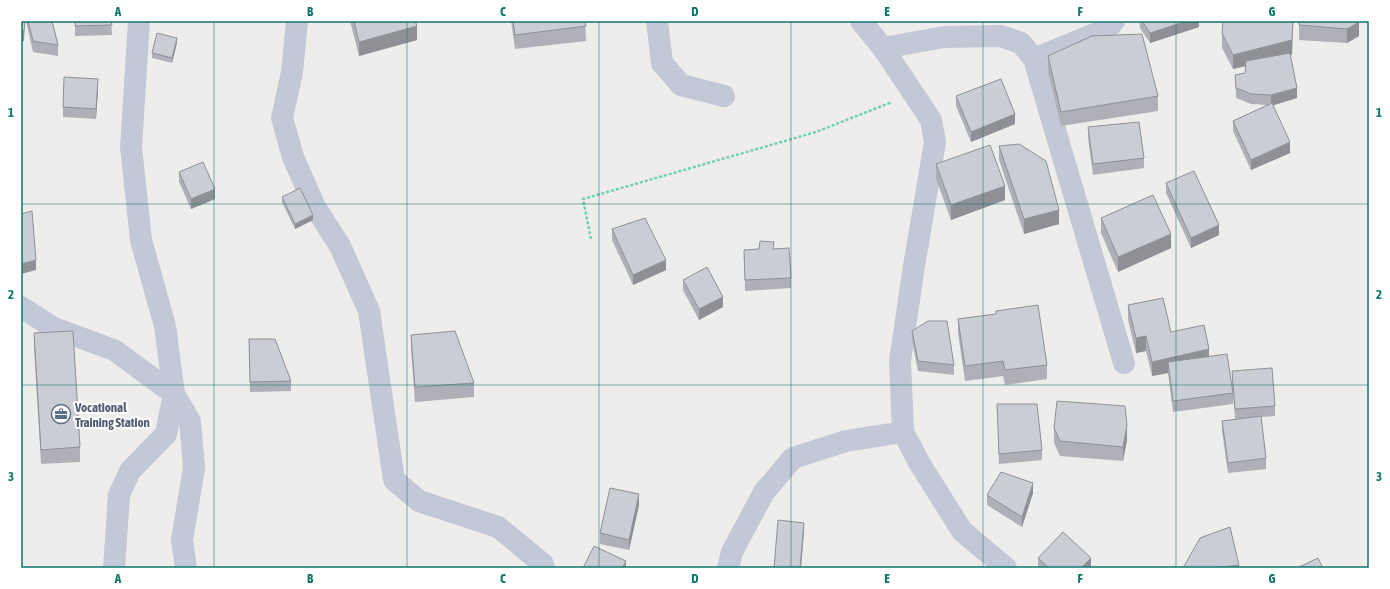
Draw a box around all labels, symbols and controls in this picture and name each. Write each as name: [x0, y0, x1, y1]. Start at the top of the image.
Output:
text: A: [114, 4, 122, 19]
text: B: [307, 4, 314, 19]
text: C: [500, 4, 506, 19]
text: D: [691, 4, 699, 19]
text: E: [884, 4, 890, 19]
text: F: [1077, 4, 1083, 19]
text: G: [1269, 4, 1276, 19]
text: 1: [8, 105, 14, 120]
text: 1: [1376, 105, 1382, 120]
text: 2: [8, 287, 14, 302]
text: 2: [1376, 287, 1382, 302]
place label: Vocational Training Station: [74, 400, 150, 430]
office icon: Vocational Training Station: [50, 403, 72, 425]
text: 3: [8, 469, 14, 484]
text: 3: [1376, 469, 1382, 484]
text: A: [114, 571, 122, 586]
text: B: [307, 571, 314, 586]
text: C: [500, 571, 506, 586]
text: D: [691, 571, 699, 586]
text: E: [884, 571, 890, 586]
text: F: [1077, 571, 1083, 586]
text: G: [1269, 571, 1276, 586]

